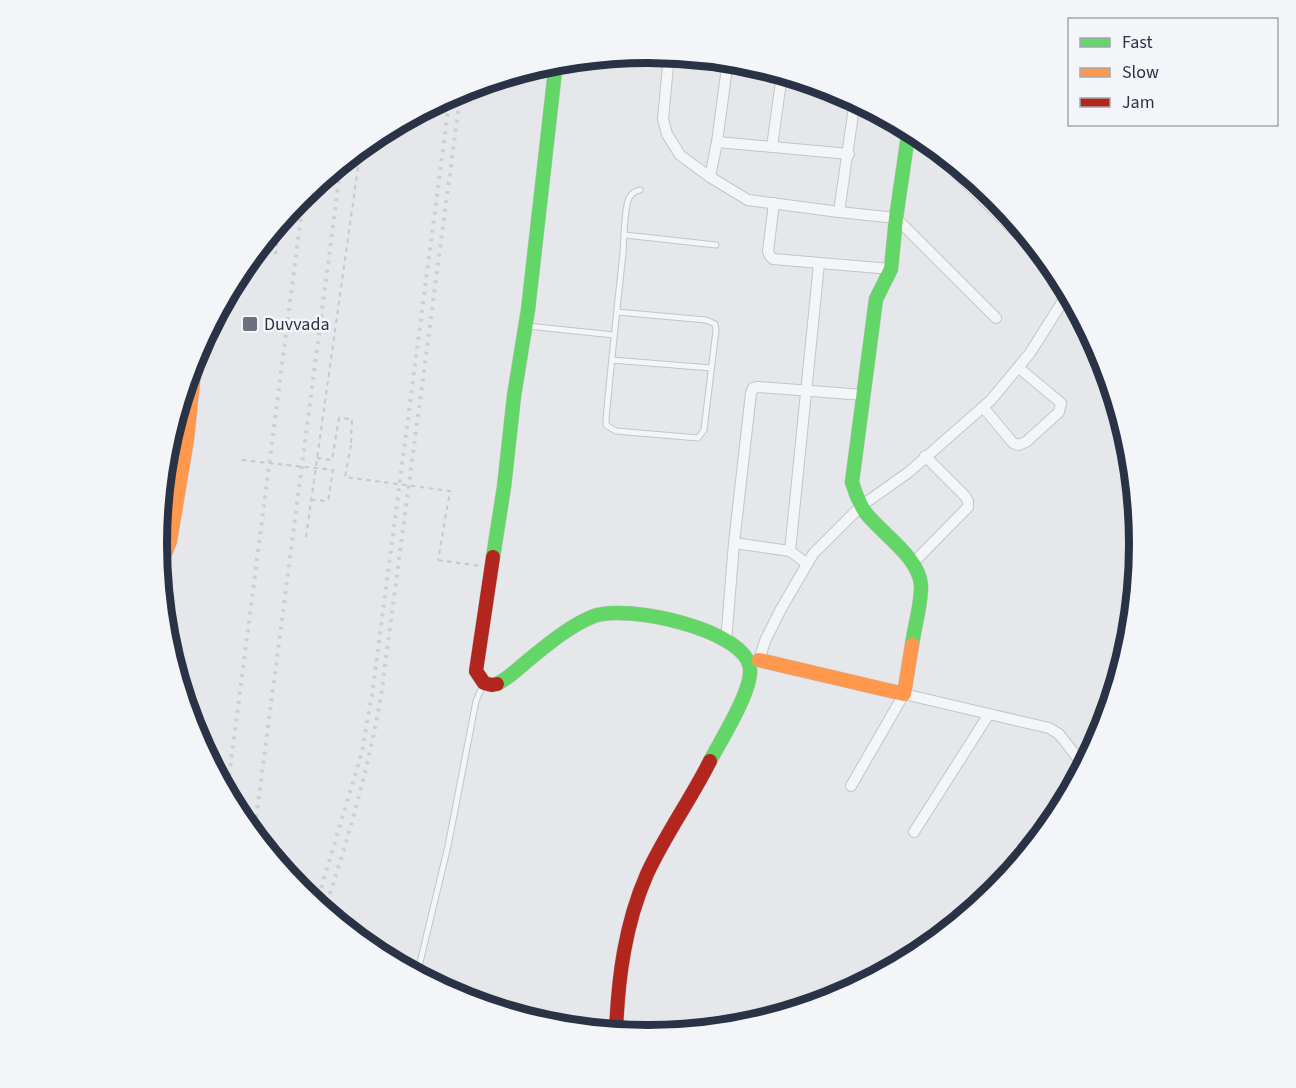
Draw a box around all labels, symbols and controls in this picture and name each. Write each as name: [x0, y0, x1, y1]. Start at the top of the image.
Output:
legend: [1068, 18, 1278, 126]
text: Fast: [1122, 30, 1153, 55]
text: Slow: [1122, 60, 1159, 85]
text: Jam: [1122, 90, 1155, 115]
place label: Duvvada: [264, 312, 329, 337]
marker: Duvvada: [241, 315, 259, 333]

